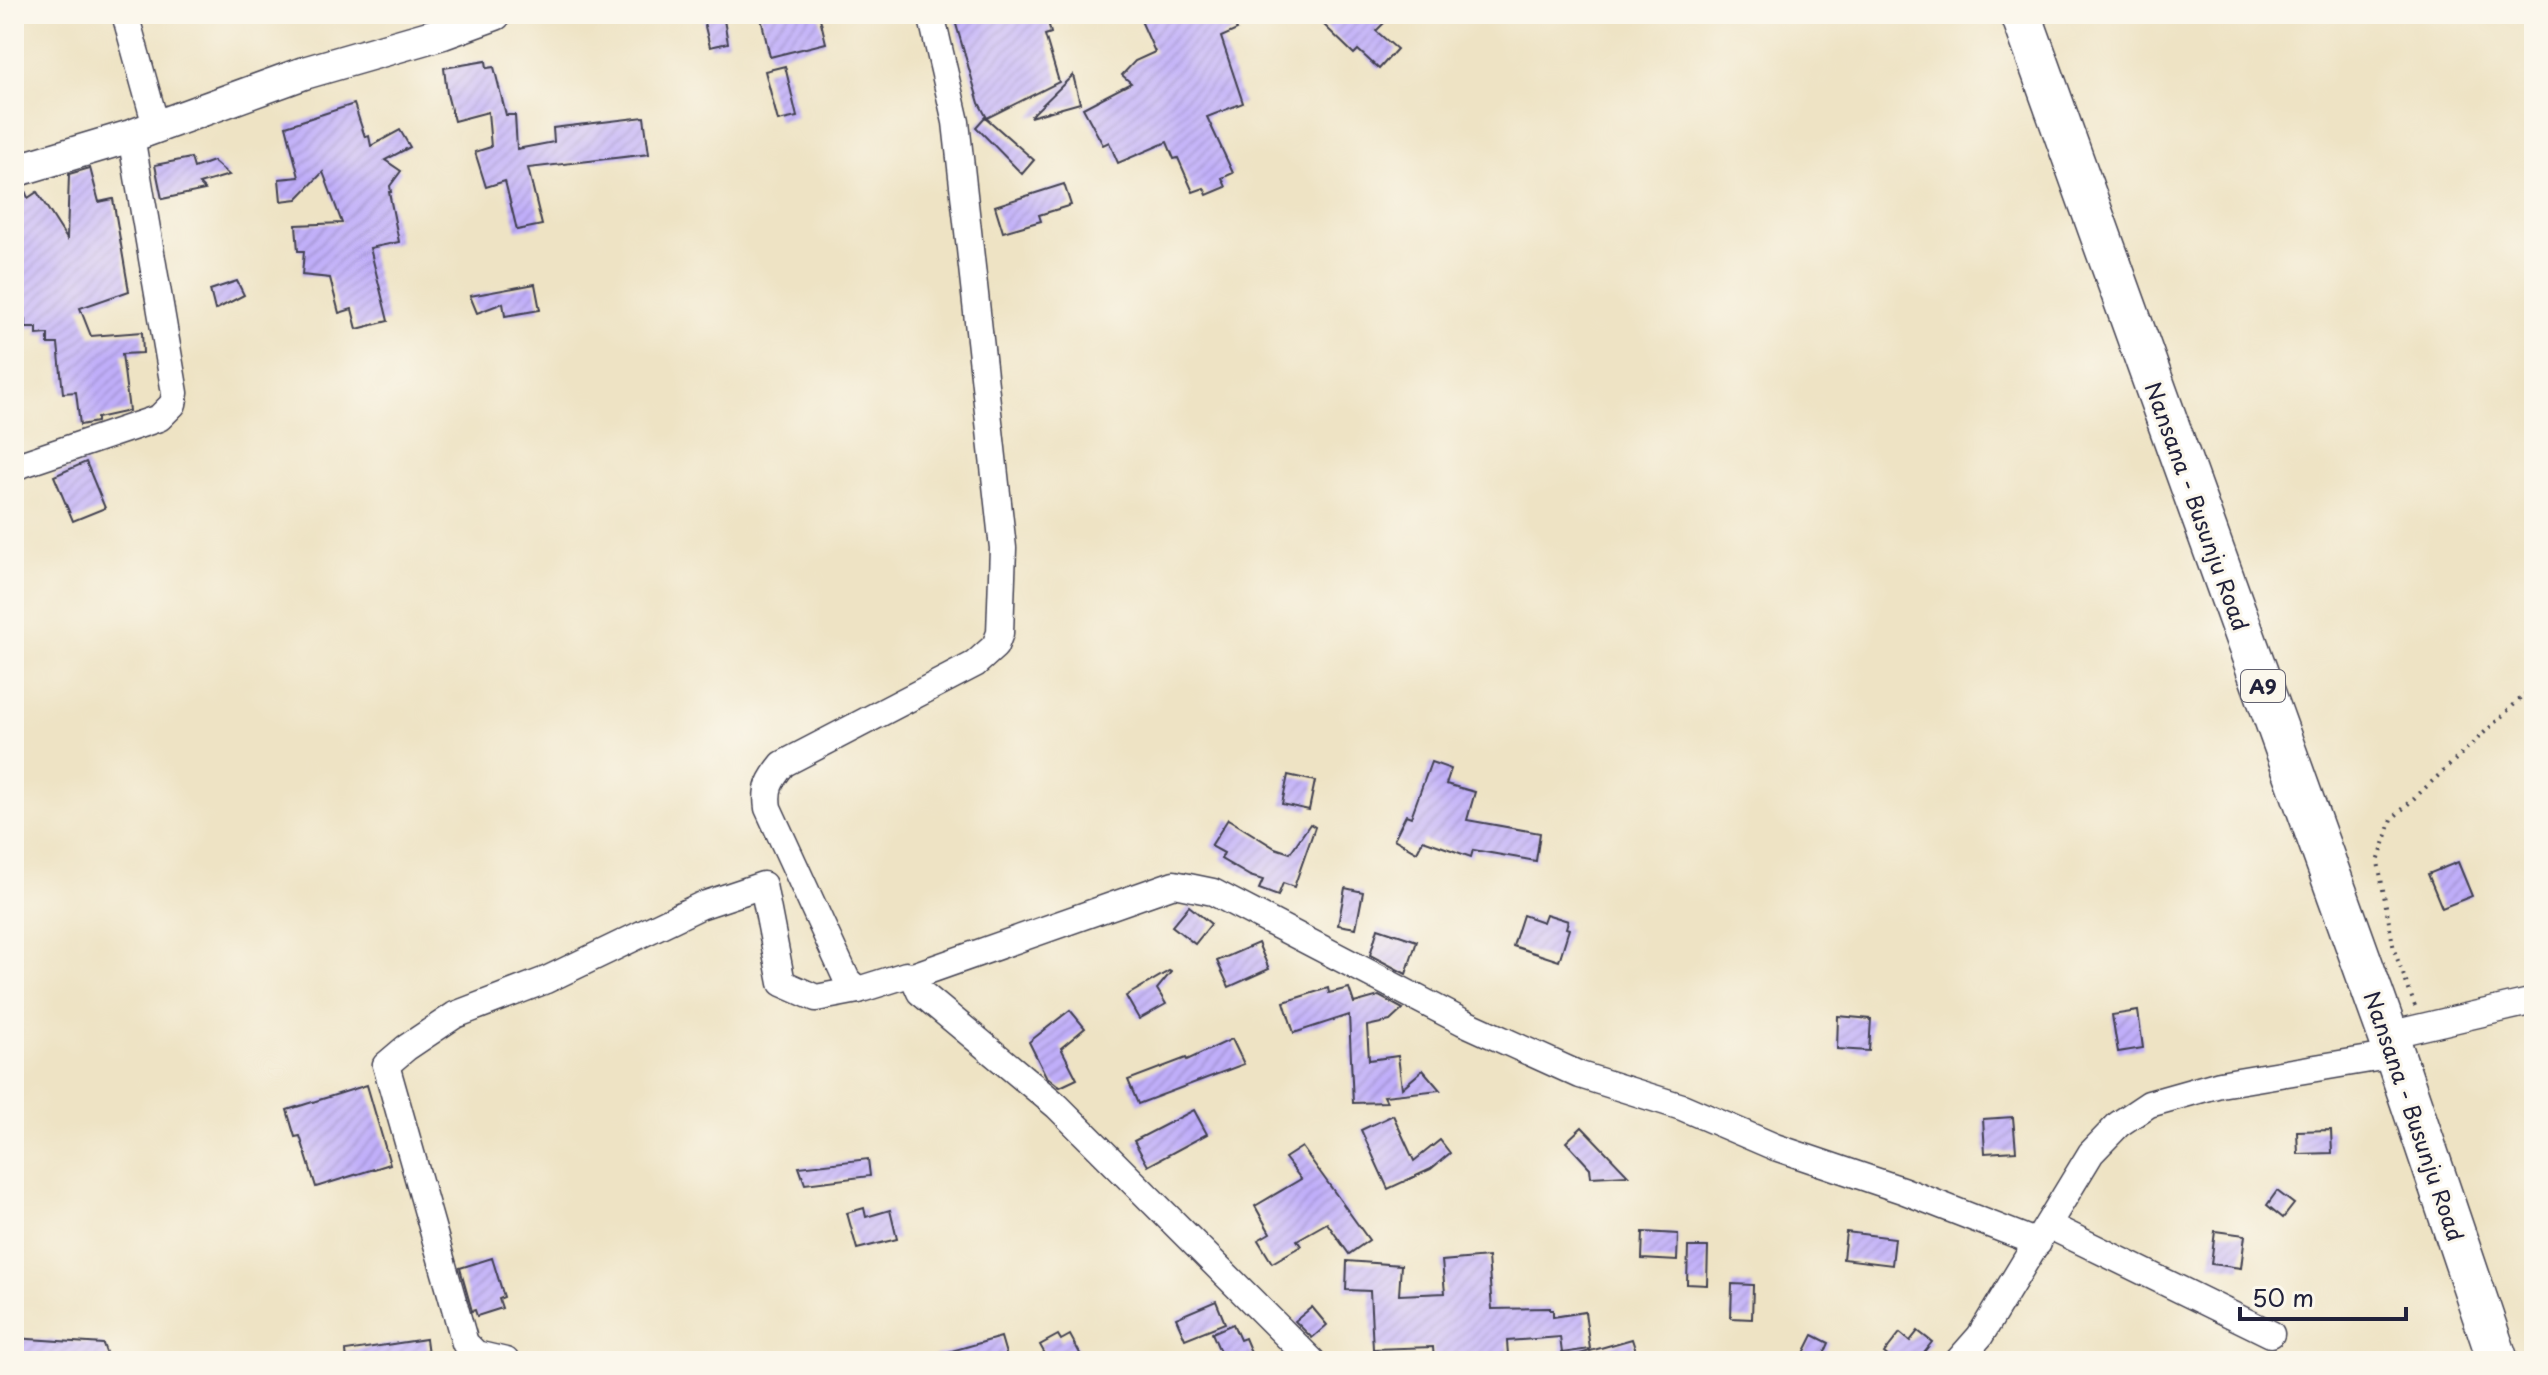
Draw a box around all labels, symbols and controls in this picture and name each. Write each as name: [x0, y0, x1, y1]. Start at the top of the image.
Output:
street label: Nansana - Busunju Road: [2138, 377, 2258, 635]
road number: A9: [2241, 670, 2285, 702]
street label: Nansana - Busunju Road: [2357, 987, 2473, 1245]
scale bar: [2240, 1271, 2406, 1321]
text: 50 m: [2252, 1279, 2314, 1315]

